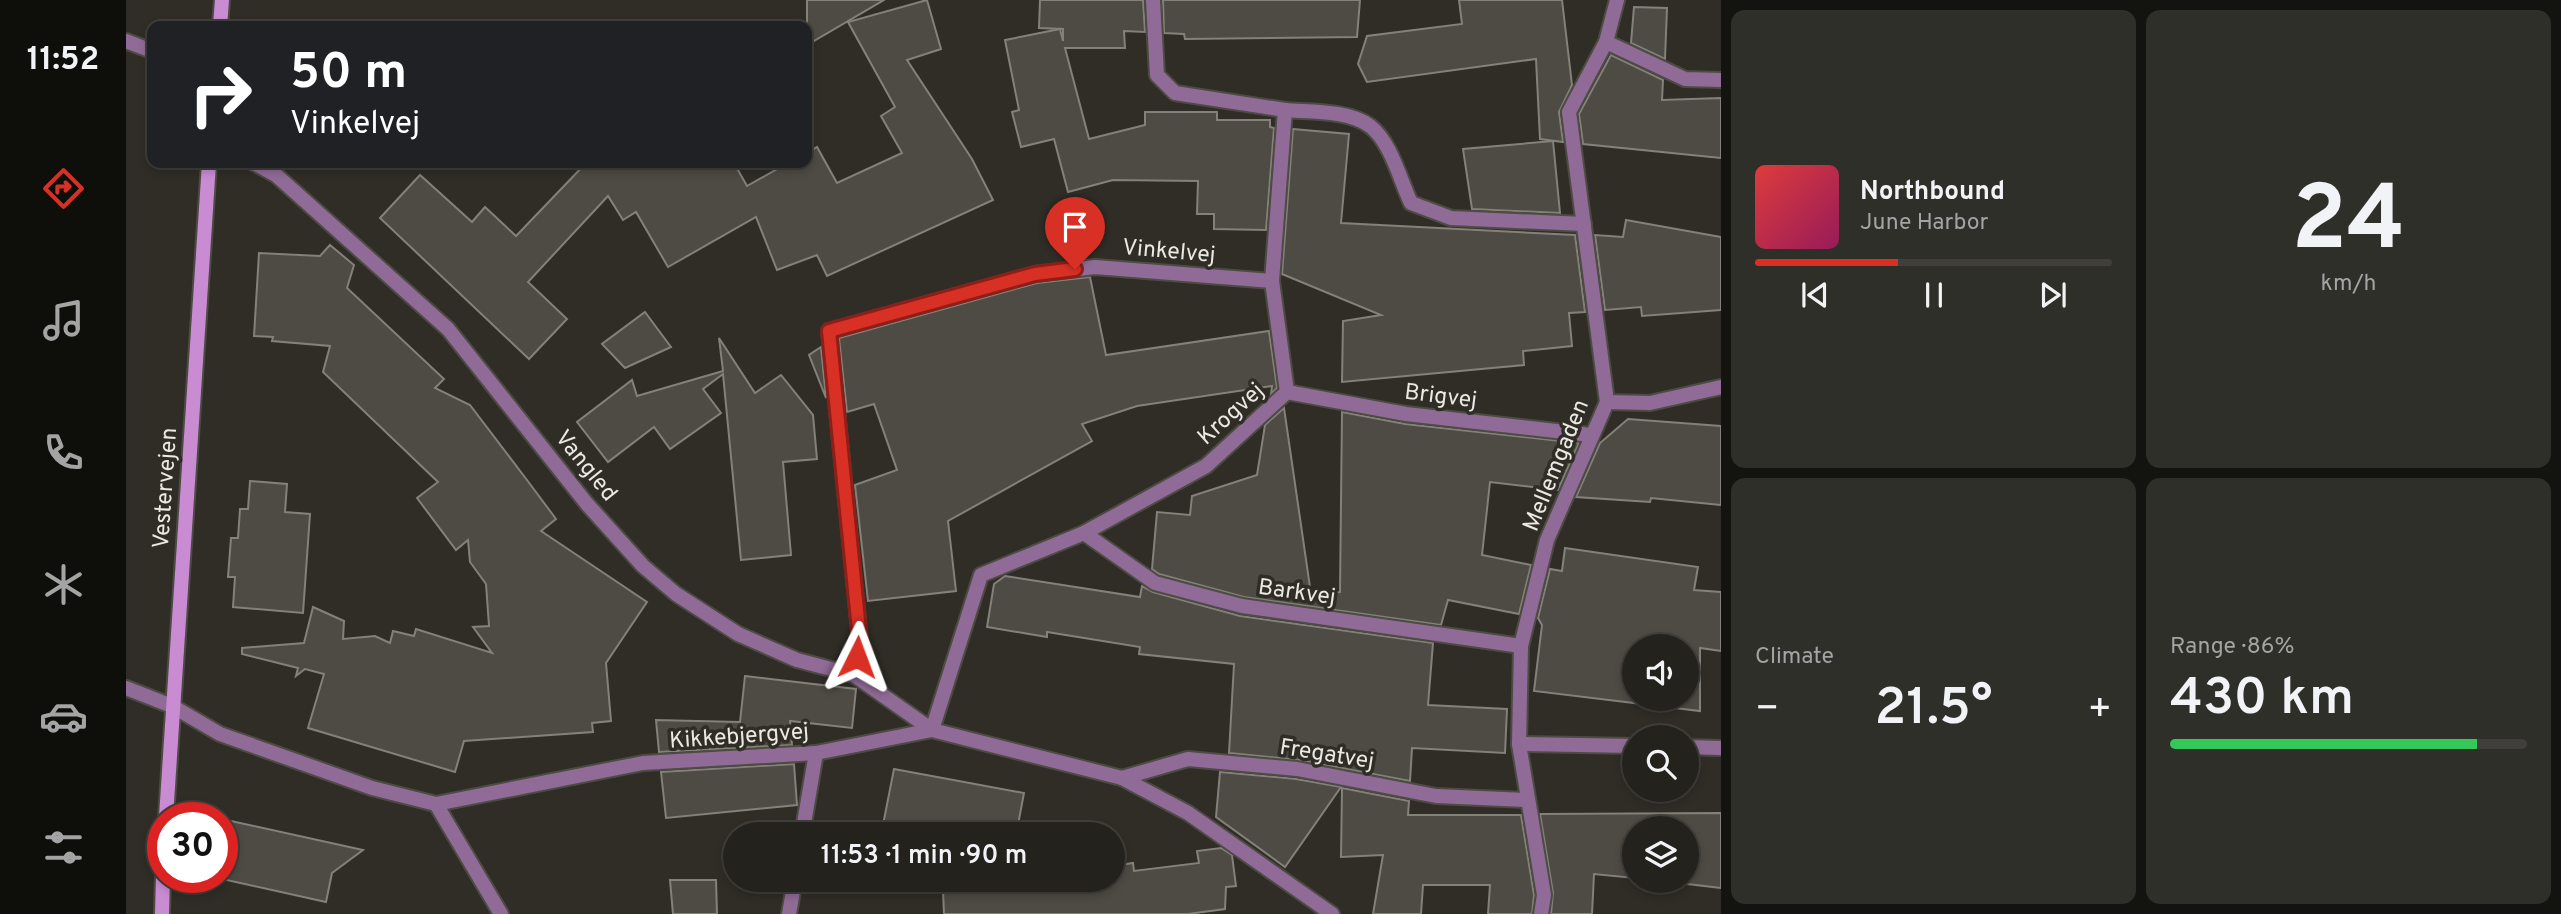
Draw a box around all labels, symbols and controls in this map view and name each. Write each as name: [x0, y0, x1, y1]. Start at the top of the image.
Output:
text: 11:52: [27, 41, 99, 81]
text: 50 m: [290, 44, 407, 106]
icon: right: [175, 49, 266, 140]
text: Vinkelvej: [290, 105, 420, 145]
icon: directions: [39, 164, 88, 213]
text: 24: [2291, 167, 2406, 282]
text: Northbound: [1860, 176, 2005, 209]
pin: [1045, 197, 1105, 269]
icon: arrive: [1056, 208, 1094, 246]
text: June Harbor: [1860, 209, 1988, 238]
street label: Vinkelvej: [1121, 234, 1217, 271]
text: km/h: [2321, 270, 2376, 299]
icon: previous: [1796, 276, 1834, 314]
icon: pause: [1915, 276, 1953, 314]
icon: next: [2034, 276, 2072, 314]
icon: music: [39, 296, 88, 345]
street label: Krogvej: [1192, 377, 1271, 452]
street label: Brigvej: [1403, 379, 1479, 416]
street label: Mellemgaden: [1518, 396, 1597, 536]
street label: Vangled: [547, 425, 623, 508]
street label: Vestervejen: [148, 427, 185, 550]
icon: phone: [39, 428, 88, 477]
icon: climate: [39, 560, 88, 609]
street label: Barkvej: [1256, 574, 1337, 613]
position arrow: [820, 620, 894, 694]
text: Range · 86%: [2170, 633, 2295, 662]
map controls: [1622, 634, 1699, 893]
button: sound: [1622, 634, 1699, 711]
text: Climate: [1755, 643, 1834, 672]
text: 430 km: [2170, 667, 2354, 733]
text: 21.5°: [1875, 677, 1992, 743]
text: −: [1755, 686, 1780, 735]
text: +: [2087, 686, 2112, 735]
icon: car: [39, 692, 88, 741]
street label: Kikkebjergvej: [668, 718, 810, 757]
button: search: [1622, 725, 1699, 802]
street label: Fregatvej: [1277, 734, 1376, 777]
speed limit sign: 30: [147, 802, 238, 893]
button: layers: [1622, 816, 1699, 893]
icon: filters: [39, 823, 88, 872]
text: 11:53 · 1 min · 90 m: [821, 840, 1027, 873]

